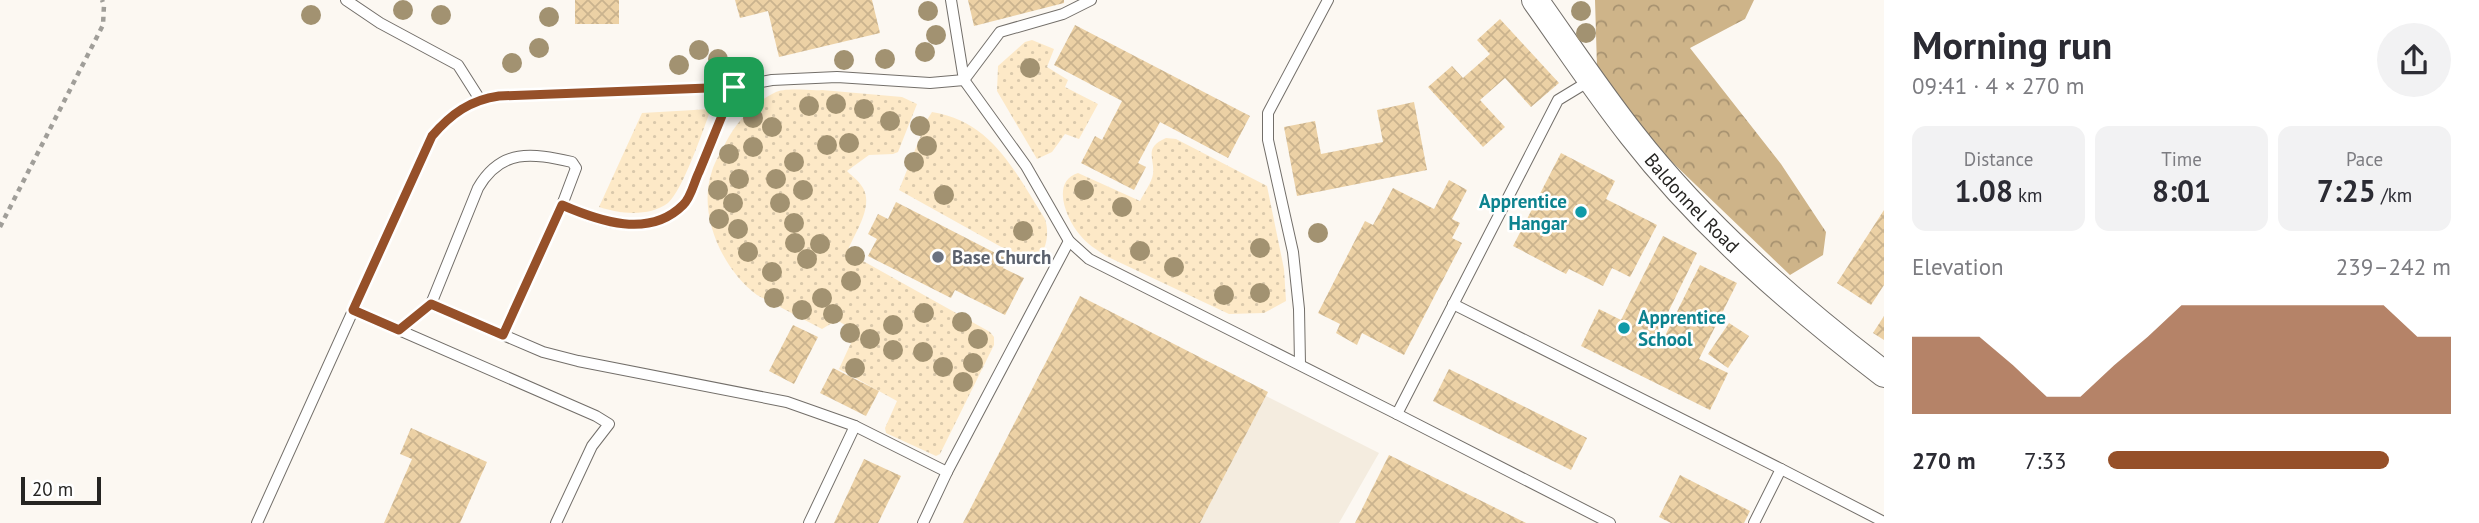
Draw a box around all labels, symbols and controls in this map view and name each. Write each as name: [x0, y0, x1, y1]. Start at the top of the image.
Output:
text: Morning run: [1912, 20, 2112, 69]
button: share: [2377, 23, 2451, 97]
pin: [704, 57, 764, 117]
icon: arrive: [715, 68, 753, 106]
text: 09:41 · 4 × 270 m: [1912, 71, 2084, 100]
text: Distance: [1964, 147, 2033, 171]
text: Time: [2161, 147, 2202, 171]
text: Pace: [2346, 147, 2383, 171]
street label: Baldonnel Road: [1640, 148, 1745, 258]
text: 1.08: [1954, 171, 2013, 210]
text: 8:01: [2152, 171, 2211, 210]
text: 7:25: [2317, 171, 2376, 210]
text: km: [2013, 183, 2043, 207]
text: /km: [2376, 183, 2412, 207]
place label: Apprentice Hangar: [1479, 189, 1567, 235]
marker: Apprentice Hangar: [1573, 204, 1589, 220]
place label: Base Church: [952, 245, 1051, 269]
marker: Base Church: [930, 249, 946, 265]
text: Elevation: [1912, 252, 2004, 281]
text: 239–242 m: [2336, 252, 2451, 281]
place label: Apprentice School: [1638, 305, 1726, 351]
marker: Apprentice School: [1616, 320, 1632, 336]
text: 270 m: [1912, 446, 1975, 475]
text: 7:33: [2024, 446, 2067, 475]
scale bar: [21, 474, 102, 506]
text: 20 m: [32, 477, 73, 501]

